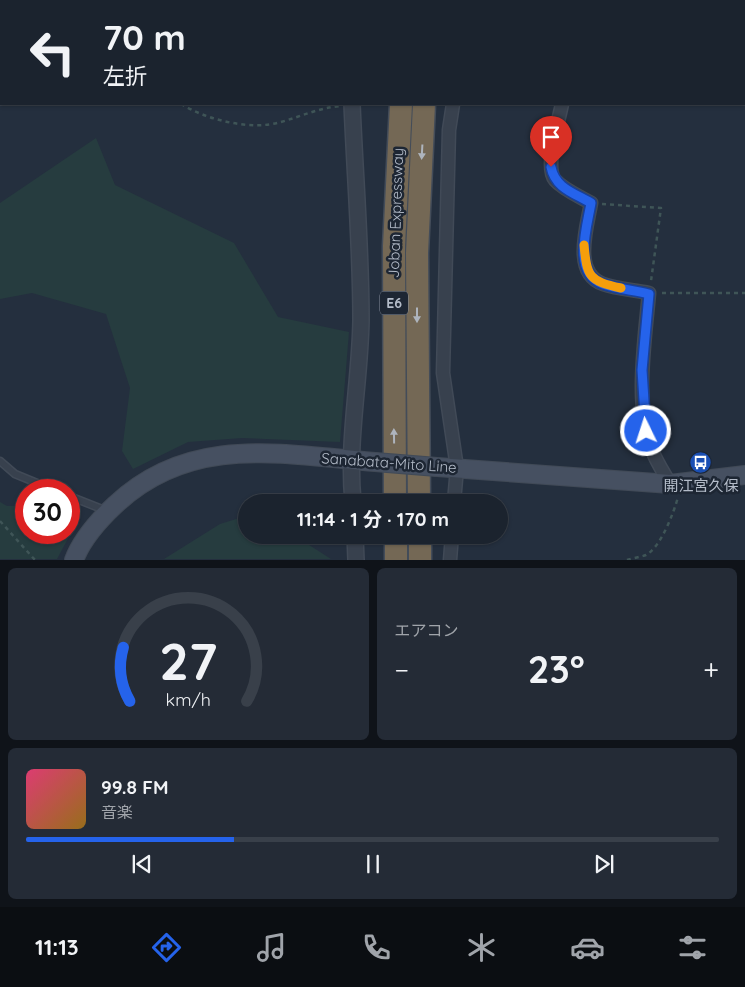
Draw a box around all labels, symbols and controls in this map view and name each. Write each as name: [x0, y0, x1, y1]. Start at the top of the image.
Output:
text: 70 m: [103, 15, 186, 59]
icon: left: [20, 20, 85, 85]
text: 左折: [103, 62, 147, 90]
pin: [530, 116, 572, 167]
icon: arrive: [537, 123, 565, 151]
one-way arrow: [417, 145, 425, 161]
street label: Joban Expressway: [384, 147, 407, 278]
road number: E6: [380, 292, 408, 314]
one-way arrow: [413, 307, 421, 323]
position arrow: [619, 404, 671, 456]
one-way arrow: [390, 428, 398, 444]
street label: Sanabata-Mito Line: [321, 448, 457, 477]
bus stop icon: 開江宮久保: [689, 451, 713, 475]
place label: 開江宮久保: [663, 476, 739, 495]
speed limit sign: 30: [15, 479, 80, 544]
text: 11:14 · 1 分 · 170 m: [297, 507, 449, 531]
text: エアコン: [395, 620, 459, 640]
text: 27: [159, 628, 217, 693]
text: 23°: [528, 645, 585, 693]
text: −: [395, 652, 409, 687]
text: +: [703, 652, 719, 687]
text: km/h: [166, 688, 211, 710]
text: 99.8 FM: [101, 775, 169, 799]
text: 音楽: [101, 802, 133, 822]
icon: previous: [128, 850, 156, 878]
icon: pause: [359, 850, 387, 878]
icon: next: [590, 850, 618, 878]
icon: directions: [149, 930, 184, 965]
icon: music: [254, 930, 289, 965]
icon: phone: [359, 930, 394, 965]
icon: climate: [464, 930, 499, 965]
icon: car: [570, 930, 605, 965]
icon: filters: [675, 930, 710, 965]
text: 11:13: [35, 933, 79, 961]

